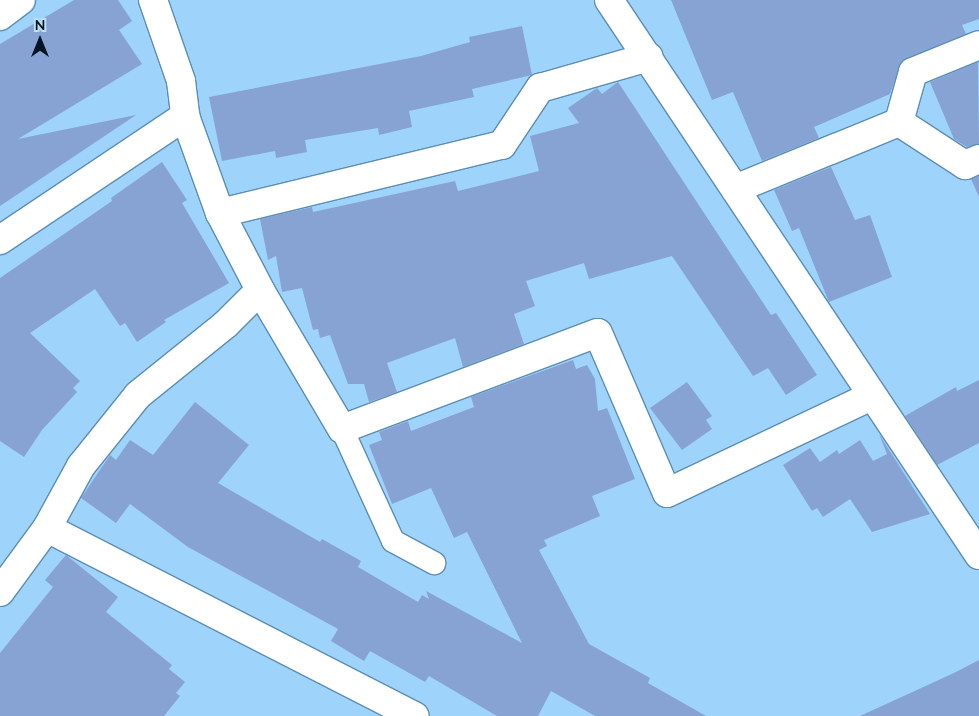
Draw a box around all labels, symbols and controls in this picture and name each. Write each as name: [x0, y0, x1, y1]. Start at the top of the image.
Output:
north arrow: [15, 15, 65, 65]
text: N: [35, 16, 45, 34]

